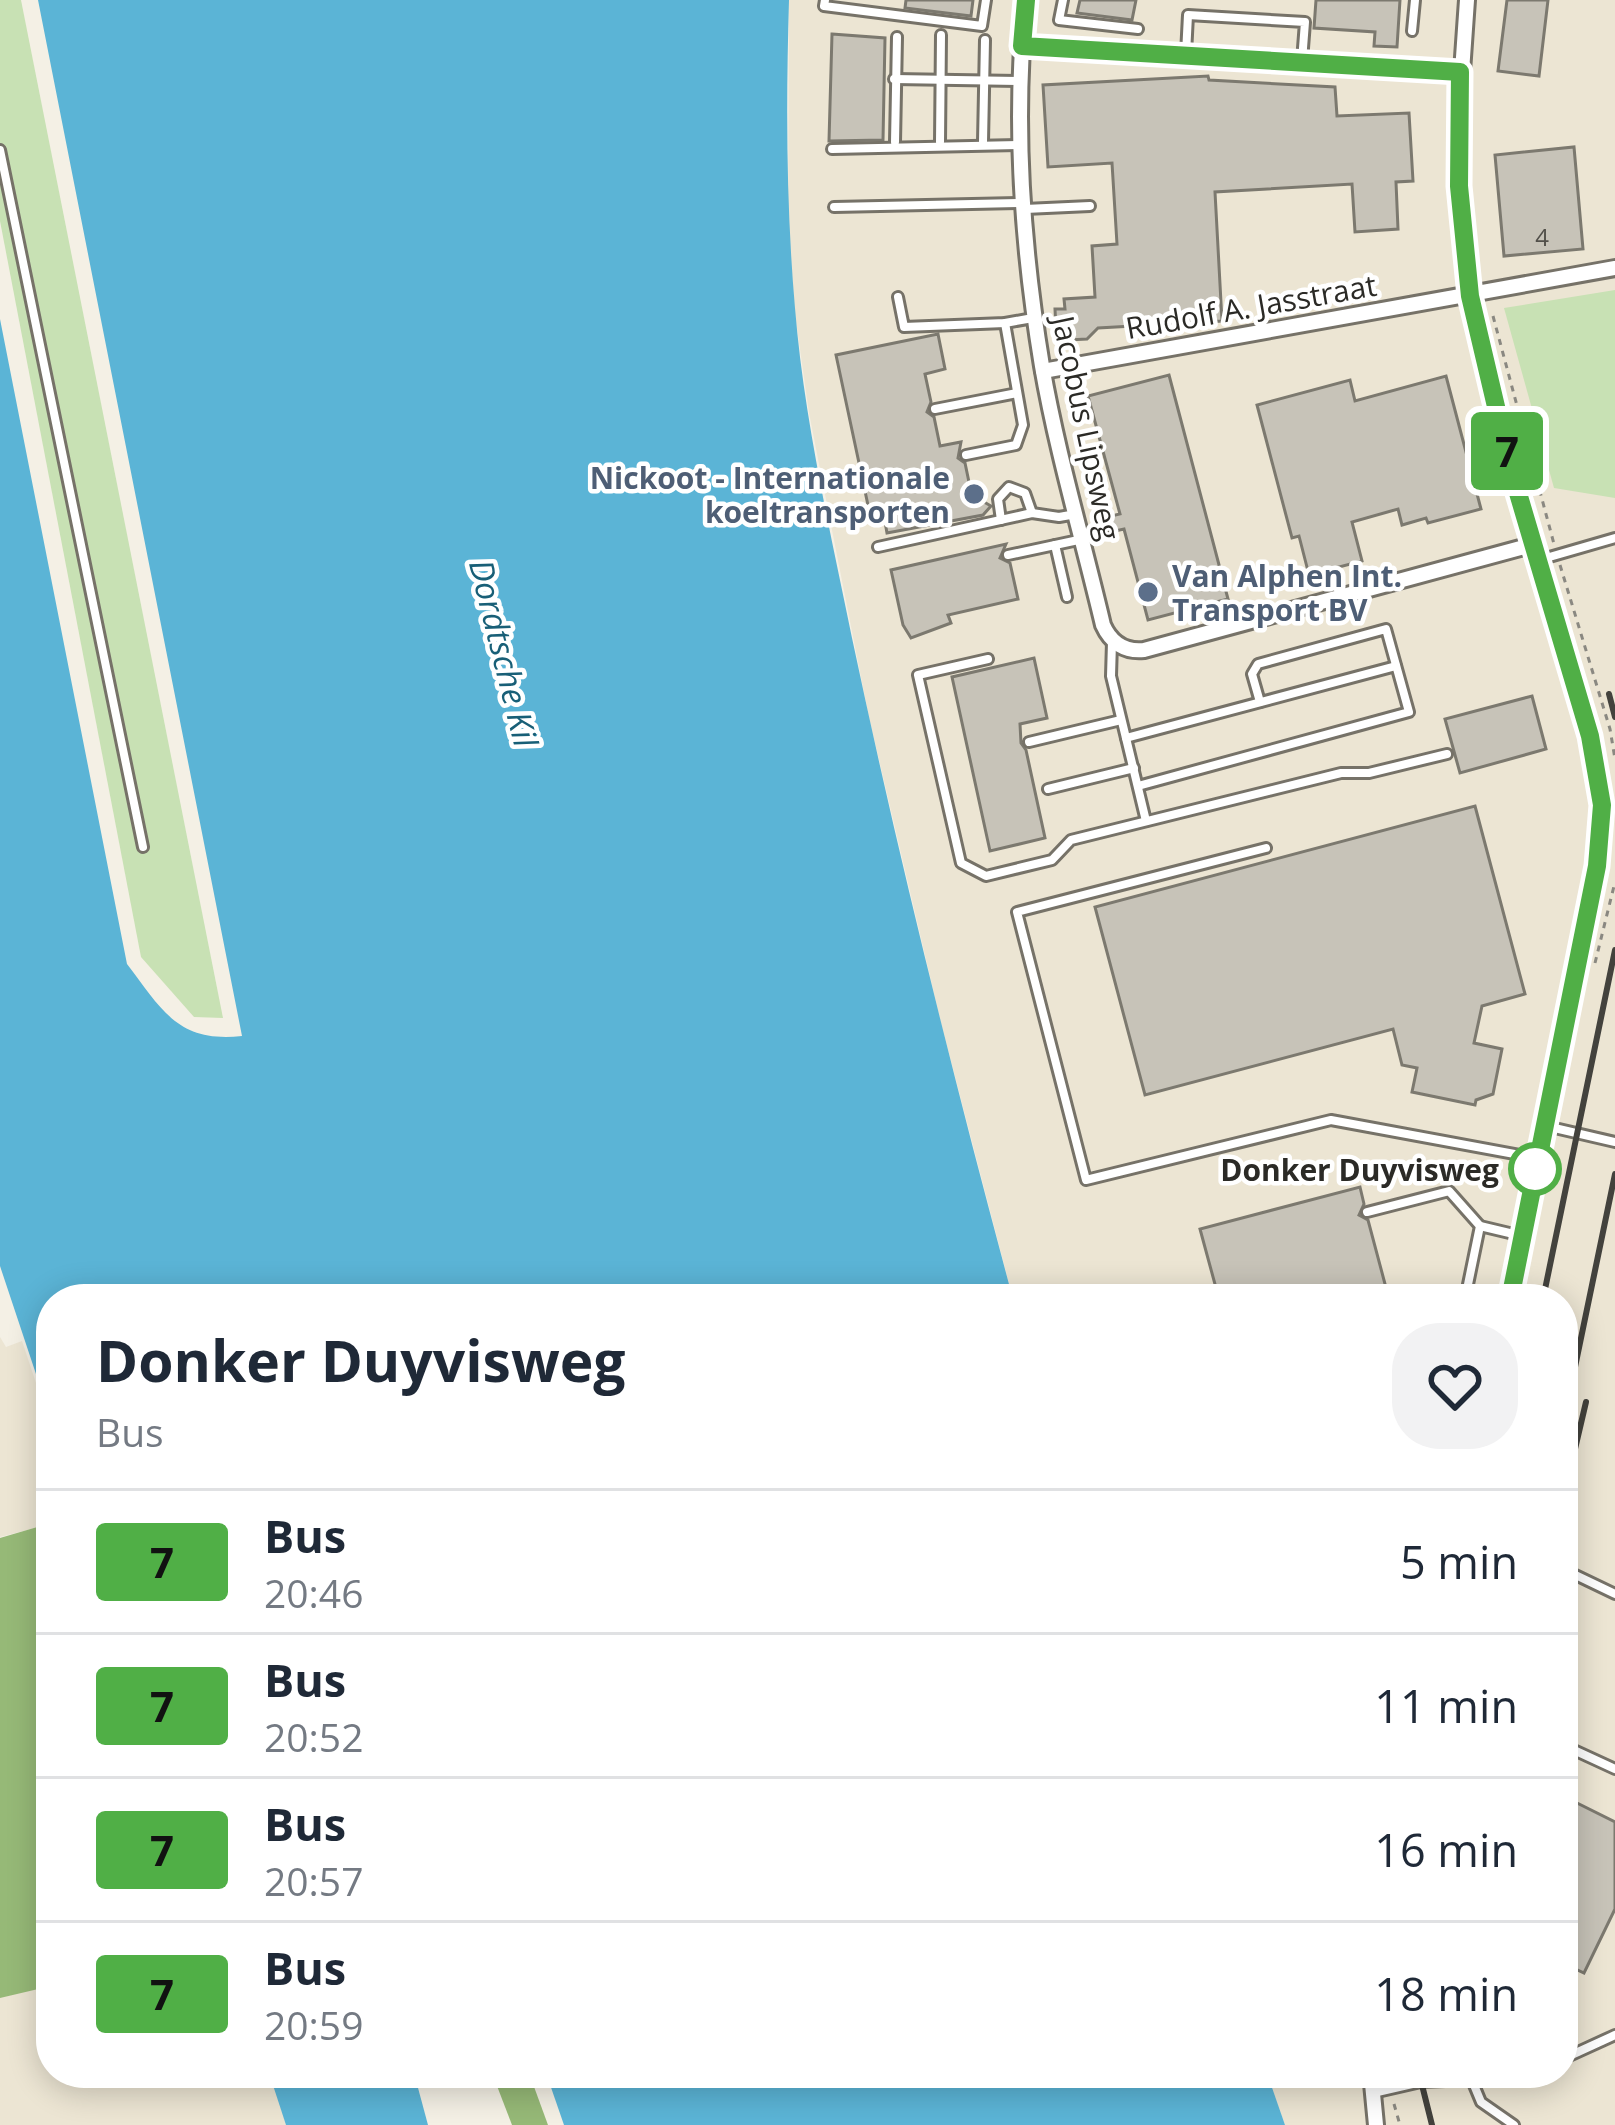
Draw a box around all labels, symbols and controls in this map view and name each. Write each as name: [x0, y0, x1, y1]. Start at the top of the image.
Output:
house number: 4: [1535, 220, 1549, 253]
street label: Rudolf A. Jasstraat: [1123, 264, 1379, 348]
street label: Jacobus Lipsweg: [1043, 309, 1131, 544]
line badge: 7: [1468, 412, 1546, 490]
text: 7: [1495, 422, 1519, 479]
place label: Nickoot - Internationale koeltransporten: [590, 457, 950, 532]
marker: Nickoot - Internationale koeltransporten: [961, 481, 987, 507]
water label: Dordtsche Kil: [459, 554, 549, 752]
place label: Van Alphen Int. Transport BV: [1172, 555, 1402, 630]
marker: Van Alphen Int. Transport BV: [1135, 579, 1161, 605]
marker: Donker Duyvisweg: [1510, 1144, 1560, 1194]
place label: Donker Duyvisweg: [1220, 1149, 1499, 1190]
text: Donker Duyvisweg: [96, 1321, 626, 1399]
button: heart: [1392, 1323, 1518, 1449]
text: Bus: [96, 1405, 164, 1458]
text: Bus: [264, 1505, 346, 1566]
text: 5 min: [1400, 1531, 1518, 1592]
text: 7: [150, 1533, 174, 1590]
text: 20:46: [264, 1566, 363, 1619]
text: Bus: [264, 1649, 346, 1710]
text: 11 min: [1374, 1675, 1518, 1736]
text: 7: [150, 1677, 174, 1734]
text: 20:52: [264, 1710, 363, 1763]
text: Bus: [264, 1793, 346, 1854]
text: 16 min: [1374, 1819, 1518, 1880]
text: 7: [150, 1821, 174, 1878]
text: 20:57: [264, 1854, 363, 1907]
text: Bus: [264, 1937, 346, 1998]
text: 18 min: [1374, 1963, 1518, 2024]
text: 7: [150, 1965, 174, 2022]
text: 20:59: [264, 1998, 363, 2051]

